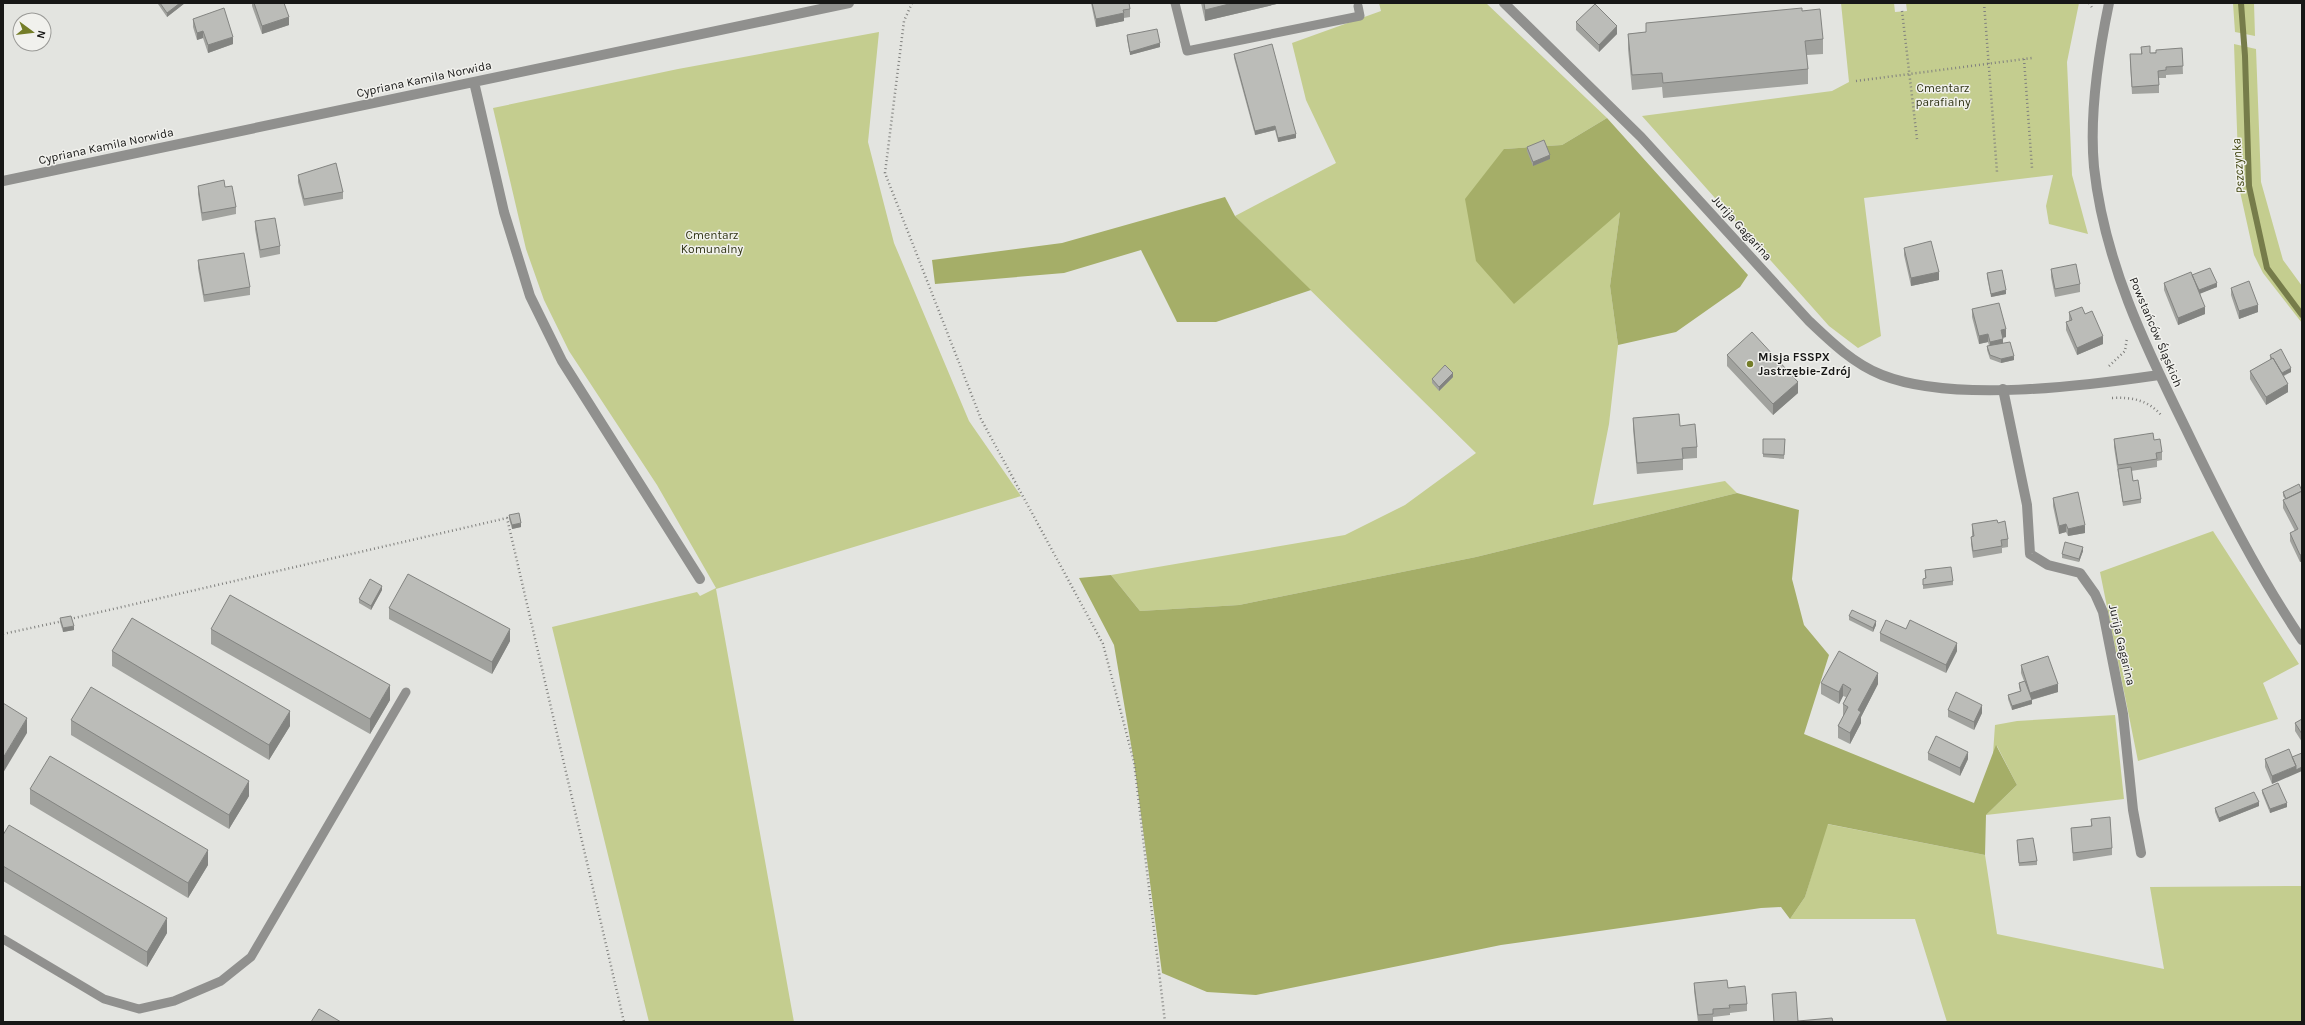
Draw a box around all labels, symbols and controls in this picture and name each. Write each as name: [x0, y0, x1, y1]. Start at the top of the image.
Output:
north arrow: [12, 12, 52, 52]
text: N: [34, 29, 48, 40]
street label: Cypriana Kamila Norwida: [355, 58, 493, 100]
park label: Cmentarz parafialny: [1915, 81, 1971, 109]
street label: Cypriana Kamila Norwida: [37, 125, 175, 167]
water label: Pszczynka: [2228, 137, 2248, 194]
street label: Jurija Gagarina: [1709, 193, 1775, 263]
park label: Cmentarz Komunalny: [681, 228, 744, 256]
street label: Powstańców Śląskich: [2126, 274, 2186, 389]
place label: Misja FSSPX Jastrzębie-Zdrój: [1758, 350, 1851, 378]
marker: Misja FSSPX Jastrzębie-Zdrój: [1745, 359, 1755, 369]
street label: Jurija Gagarina: [2106, 603, 2138, 687]

